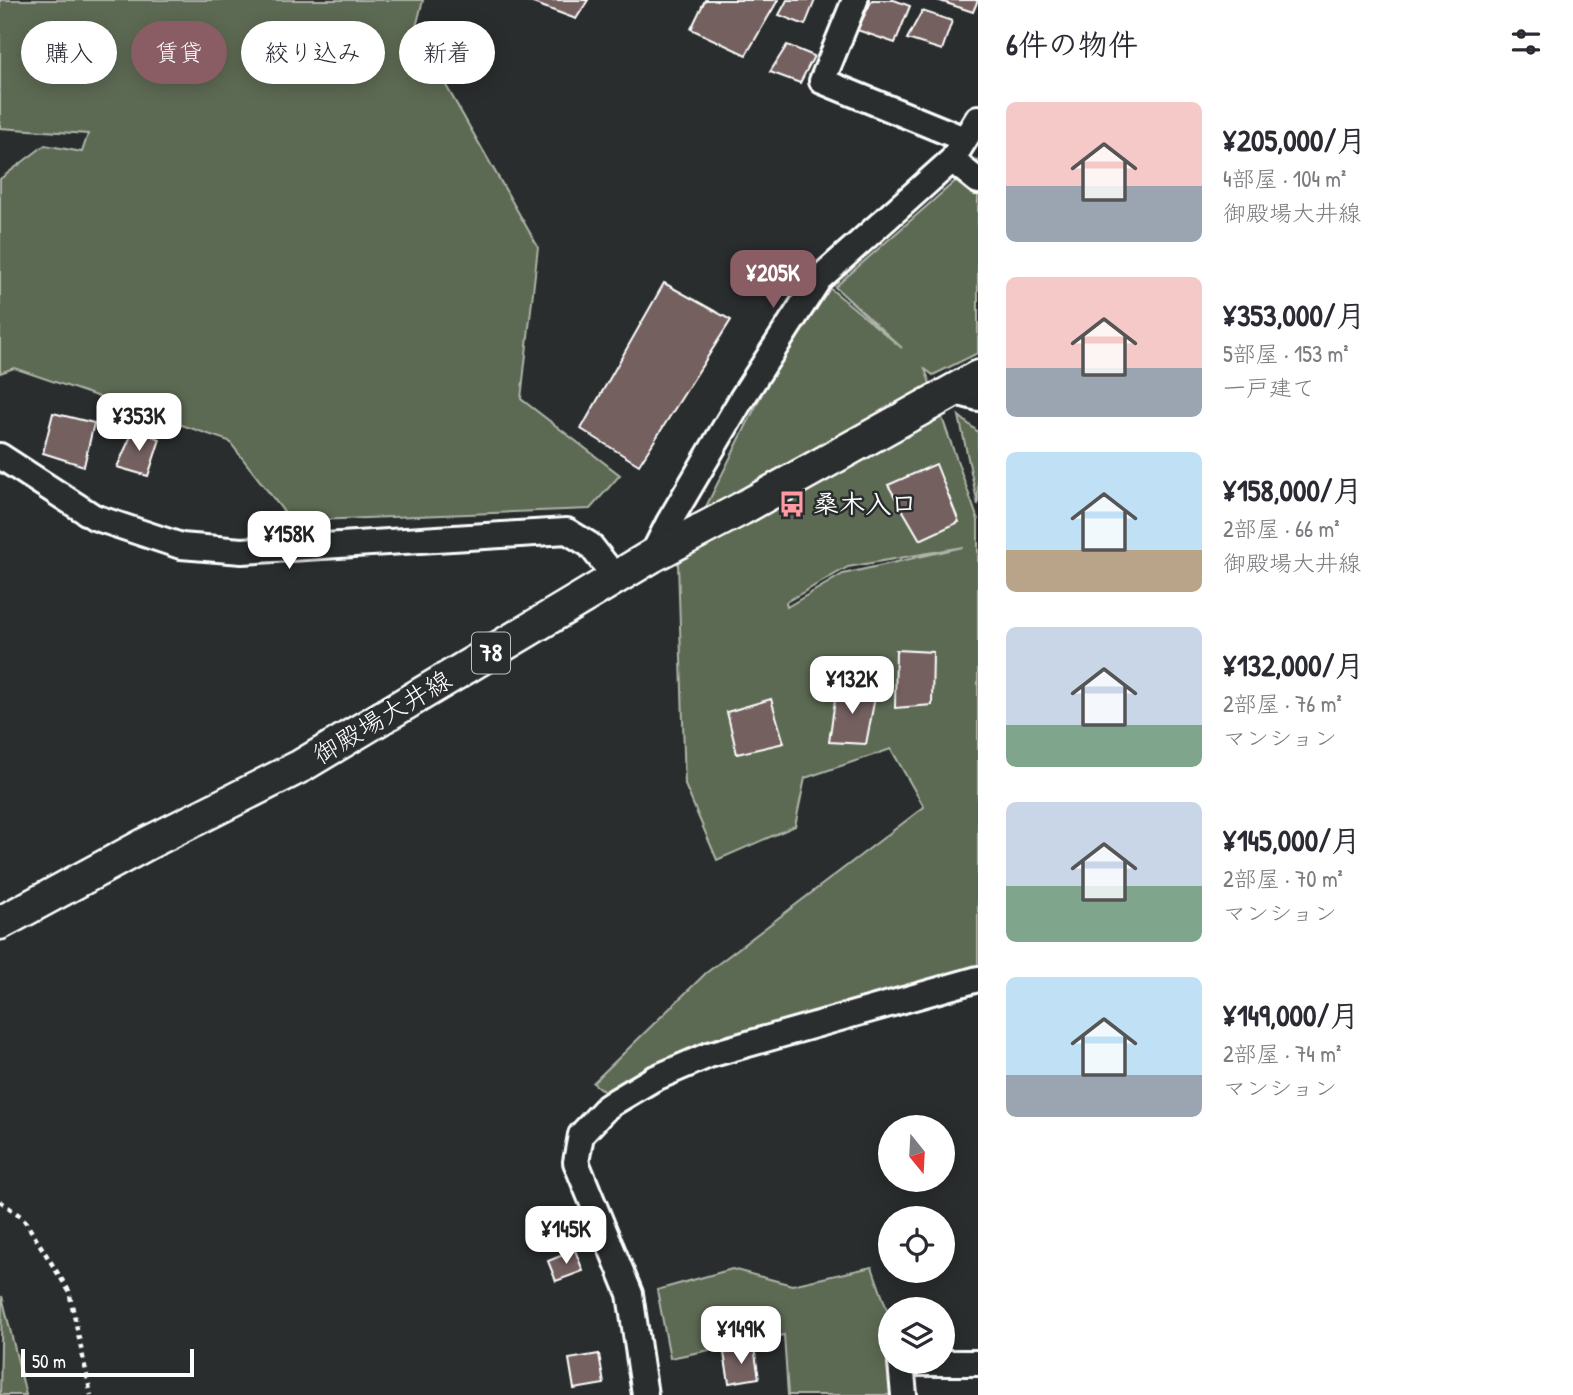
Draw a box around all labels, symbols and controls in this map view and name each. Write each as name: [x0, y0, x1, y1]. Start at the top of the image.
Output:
chip: 購入: [21, 21, 117, 84]
chip: 賃貸: [131, 21, 227, 84]
chip: 絞り込み: [241, 21, 385, 84]
chip: 新着: [399, 21, 495, 84]
icon: filters: [1507, 23, 1545, 61]
text: 6件の物件: [1006, 24, 1138, 64]
text: ¥205,000/月: [1223, 120, 1366, 160]
icon: home: [1062, 130, 1146, 214]
text: 4部屋 · 104 m²: [1223, 163, 1346, 194]
text: 御殿場大井線: [1223, 197, 1361, 228]
pin: ¥205K: [724, 250, 822, 310]
text: ¥205K: [746, 257, 800, 288]
text: ¥353,000/月: [1223, 295, 1366, 335]
icon: home: [1062, 305, 1146, 389]
text: 5部屋 · 153 m²: [1223, 338, 1349, 369]
text: 一戸建て: [1223, 372, 1315, 403]
pin: ¥353K: [90, 393, 188, 453]
text: ¥353K: [112, 400, 166, 431]
text: ¥158,000/月: [1223, 470, 1363, 510]
icon: home: [1062, 480, 1146, 564]
place label: 桑木入口: [813, 486, 917, 521]
bus stop icon: 桑木入口: [777, 489, 807, 519]
pin: ¥158K: [240, 512, 338, 571]
text: 2部屋 · 66 m²: [1223, 513, 1340, 544]
text: ¥158K: [264, 518, 314, 549]
text: 御殿場大井線: [1223, 547, 1361, 578]
road number: 78: [472, 632, 510, 674]
text: ¥132,000/月: [1223, 645, 1364, 685]
icon: home: [1062, 655, 1146, 739]
pin: ¥132K: [803, 656, 901, 716]
street label: 御殿場大井線: [306, 661, 458, 772]
text: ¥132K: [826, 663, 878, 694]
text: 2部屋 · 76 m²: [1223, 688, 1342, 719]
text: マンション: [1223, 722, 1337, 753]
text: ¥145,000/月: [1223, 820, 1361, 860]
icon: home: [1062, 830, 1146, 914]
text: 2部屋 · 70 m²: [1223, 863, 1343, 894]
text: マンション: [1223, 897, 1337, 928]
text: ¥149,000/月: [1223, 995, 1359, 1035]
icon: home: [1062, 1005, 1146, 1089]
text: 2部屋 · 74 m²: [1223, 1038, 1341, 1069]
text: マンション: [1223, 1072, 1337, 1103]
north arrow: [878, 1115, 956, 1192]
map controls: [878, 1115, 955, 1374]
pin: ¥145K: [517, 1206, 615, 1266]
button: locate: [878, 1206, 955, 1283]
text: ¥145K: [541, 1213, 591, 1244]
button: layers: [878, 1297, 955, 1374]
pin: ¥149K: [692, 1306, 790, 1366]
text: ¥149K: [717, 1313, 765, 1344]
scale bar: [21, 1346, 194, 1378]
text: 50 m: [32, 1348, 66, 1374]

